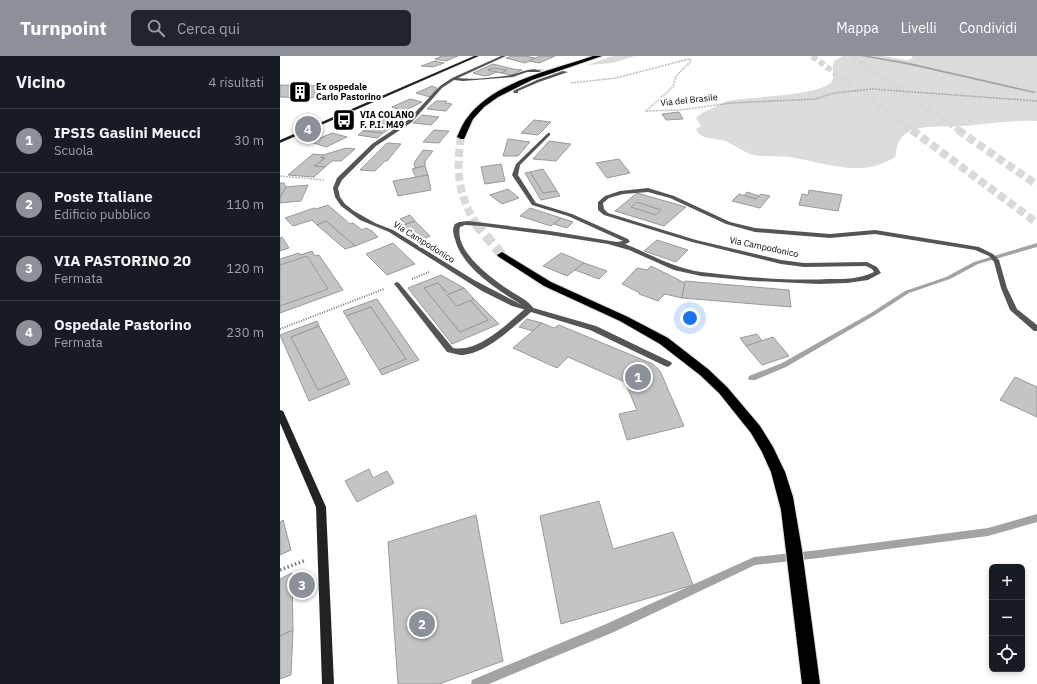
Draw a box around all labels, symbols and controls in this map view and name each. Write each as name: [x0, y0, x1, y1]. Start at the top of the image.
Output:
search box: [131, 10, 411, 46]
text: Turnpoint: [20, 16, 107, 40]
icon: search: [145, 17, 167, 39]
text: Cerca qui: [177, 19, 240, 38]
text: Mappa: [836, 19, 879, 37]
text: Livelli: [901, 19, 937, 37]
text: Condividi: [959, 19, 1017, 37]
text: Vicino: [16, 71, 65, 93]
text: 4 risultati: [209, 74, 264, 91]
building icon: Ex ospedale Carlo Pastorino: [287, 79, 313, 105]
place label: Ex ospedale Carlo Pastorino: [316, 81, 381, 102]
street label: Via del Brasile: [660, 91, 718, 108]
bus stop icon: VIA COLANO F. P.I. M49: [331, 107, 357, 133]
place label: VIA COLANO F. P.I. M49: [360, 109, 414, 130]
pin: 4: [295, 114, 321, 144]
text: IPSIS Gaslini Meucci: [54, 123, 201, 142]
text: 1: [25, 132, 33, 149]
text: 30 m: [234, 132, 264, 149]
text: Scuola: [54, 142, 93, 159]
text: Poste Italiane: [54, 187, 153, 206]
text: 2: [25, 196, 33, 213]
text: 110 m: [226, 196, 264, 213]
text: Edificio pubblico: [54, 206, 150, 223]
street label: Via Campodonico: [392, 218, 457, 265]
street label: Via Campodonico: [729, 234, 800, 259]
text: VIA PASTORINO 20: [54, 251, 191, 270]
text: 3: [25, 260, 33, 277]
text: 120 m: [226, 260, 264, 277]
text: Fermata: [54, 270, 103, 287]
your location: [680, 308, 700, 328]
text: Ospedale Pastorino: [54, 315, 191, 334]
text: 4: [25, 324, 33, 341]
text: 230 m: [226, 324, 264, 341]
text: Fermata: [54, 334, 103, 351]
pin: 1: [625, 362, 651, 392]
map controls: [989, 564, 1025, 672]
button: +: [989, 564, 1025, 600]
pin: 3: [289, 570, 315, 600]
button: −: [989, 600, 1025, 636]
pin: 2: [409, 609, 435, 639]
button: locate: [989, 636, 1025, 672]

